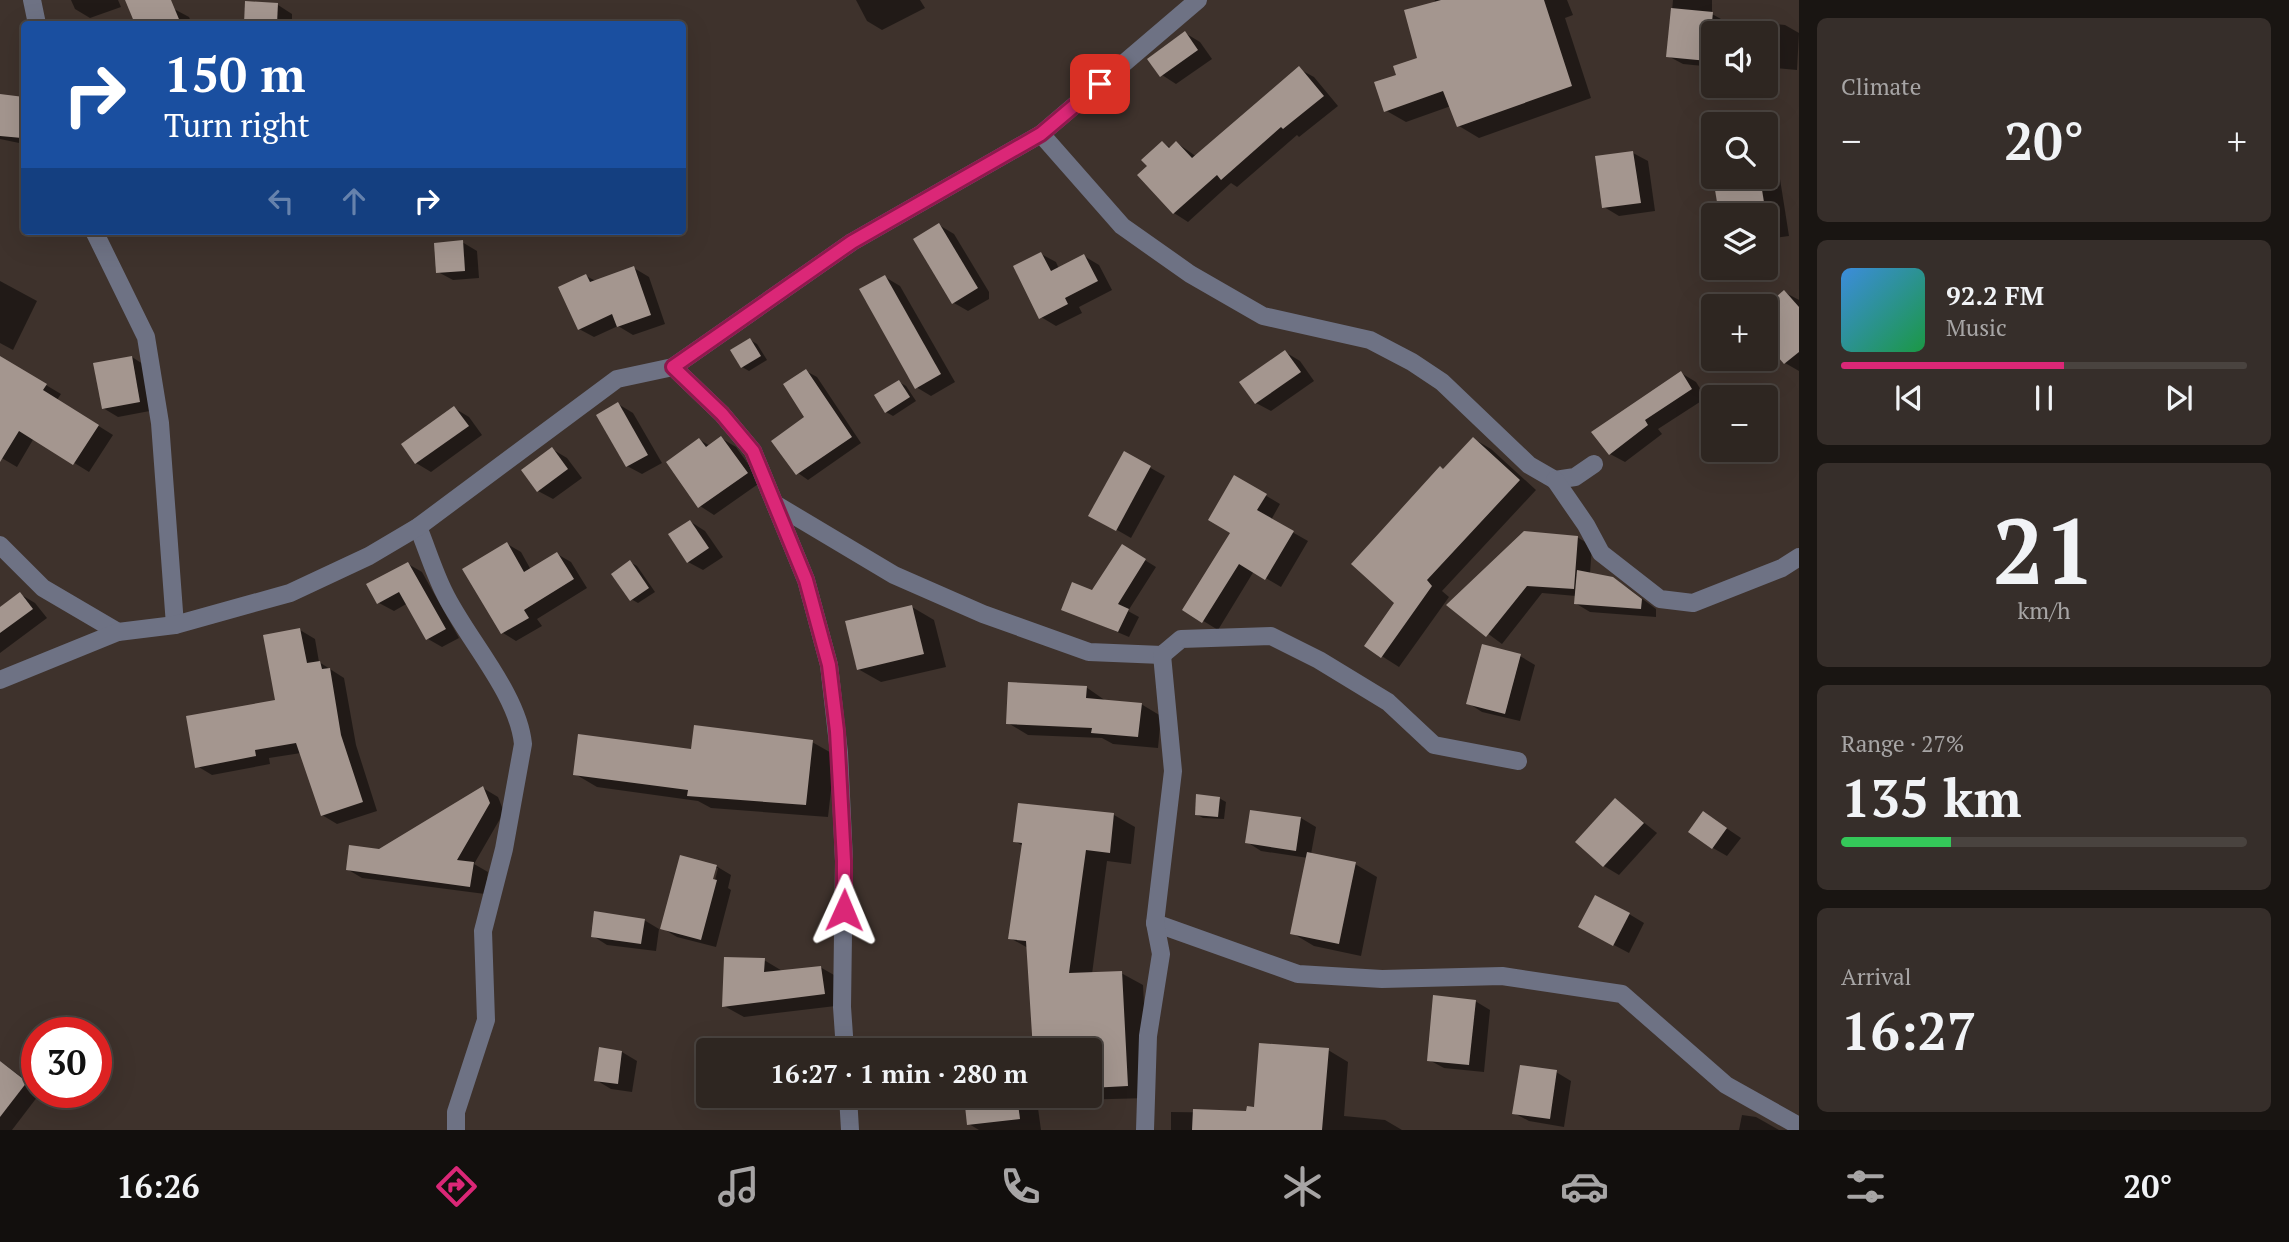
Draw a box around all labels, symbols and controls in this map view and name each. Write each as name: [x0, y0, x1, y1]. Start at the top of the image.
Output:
map controls: [1701, 21, 1778, 462]
button: sound: [1701, 21, 1778, 98]
text: 150 m: [164, 41, 306, 106]
icon: right: [49, 49, 140, 140]
pin: [1070, 54, 1130, 114]
icon: arrive: [1081, 65, 1119, 103]
text: Climate: [1841, 71, 1921, 102]
text: Turn right: [164, 104, 310, 146]
text: 20°: [2004, 106, 2084, 175]
button: search: [1701, 112, 1778, 189]
text: −: [1841, 116, 1861, 166]
text: +: [2227, 116, 2247, 166]
icon: left: [262, 182, 300, 220]
icon: ahead: [335, 182, 373, 220]
icon: right: [408, 182, 446, 220]
button: layers: [1701, 203, 1778, 280]
text: 92.2 FM: [1946, 278, 2044, 312]
button: +: [1701, 294, 1778, 371]
text: Music: [1946, 312, 2007, 343]
icon: previous: [1890, 379, 1928, 417]
icon: pause: [2025, 379, 2063, 417]
icon: next: [2160, 379, 2198, 417]
button: −: [1701, 385, 1778, 462]
text: 21: [1993, 489, 2095, 610]
text: km/h: [2017, 595, 2071, 626]
text: Range · 27%: [1841, 728, 1964, 759]
text: 135 km: [1841, 763, 2022, 832]
position arrow: [807, 873, 881, 947]
text: Arrival: [1841, 961, 1912, 992]
text: 16:27: [1841, 996, 1976, 1065]
speed limit sign: 30: [21, 1017, 112, 1108]
text: 16:27 · 1 min · 280 m: [770, 1056, 1028, 1090]
icon: directions: [432, 1162, 481, 1211]
icon: music: [714, 1162, 763, 1211]
icon: phone: [996, 1162, 1045, 1211]
icon: climate: [1278, 1162, 1327, 1211]
icon: car: [1560, 1162, 1609, 1211]
icon: filters: [1841, 1162, 1890, 1211]
text: 16:26: [116, 1165, 200, 1207]
text: 20°: [2123, 1165, 2173, 1207]

